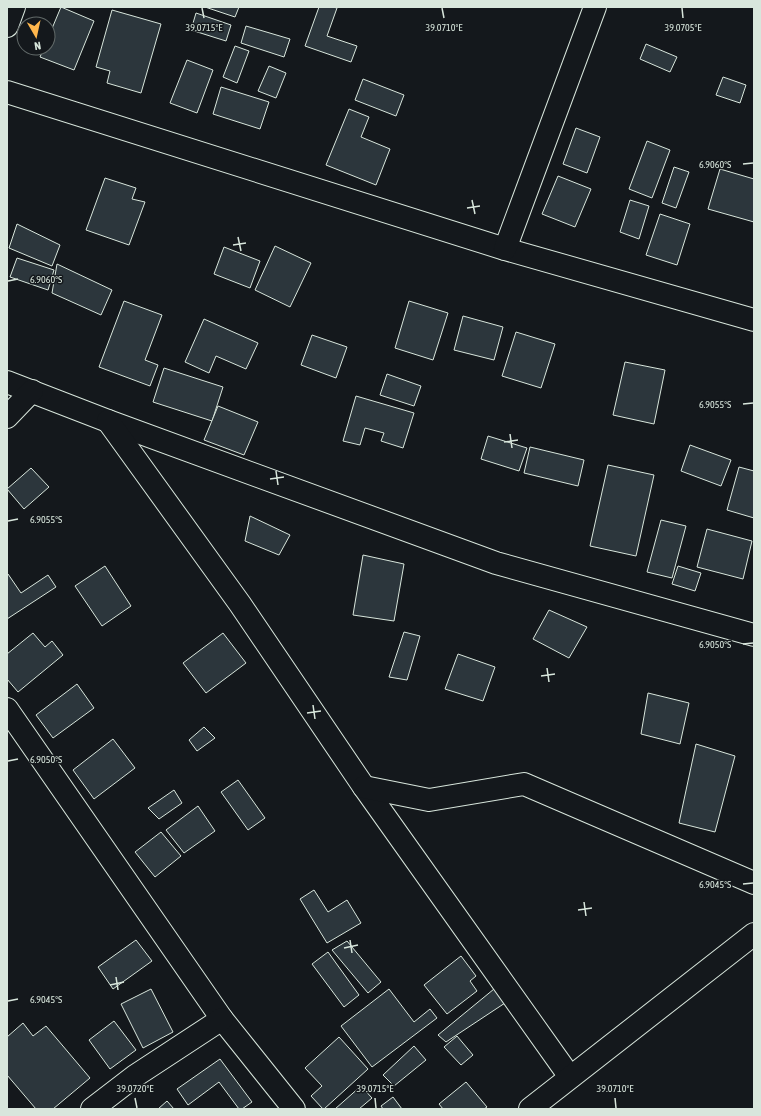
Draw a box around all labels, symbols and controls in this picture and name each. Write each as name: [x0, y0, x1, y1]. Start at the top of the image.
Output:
north arrow: [16, 16, 56, 56]
text: 39.0715°E: [186, 22, 223, 33]
text: 39.0710°E: [426, 22, 463, 33]
text: 39.0705°E: [665, 22, 702, 33]
text: N: [33, 39, 42, 52]
text: 6.9060°S: [699, 159, 731, 170]
text: 6.9060°S: [30, 274, 62, 285]
text: 6.9055°S: [699, 399, 731, 410]
text: 6.9055°S: [30, 514, 62, 525]
text: 6.9050°S: [699, 639, 731, 650]
text: 6.9050°S: [30, 754, 62, 765]
text: 6.9045°S: [699, 879, 731, 890]
text: 6.9045°S: [30, 994, 62, 1005]
text: 39.0720°E: [117, 1083, 154, 1094]
text: 39.0715°E: [357, 1083, 394, 1094]
text: 39.0710°E: [597, 1083, 634, 1094]

